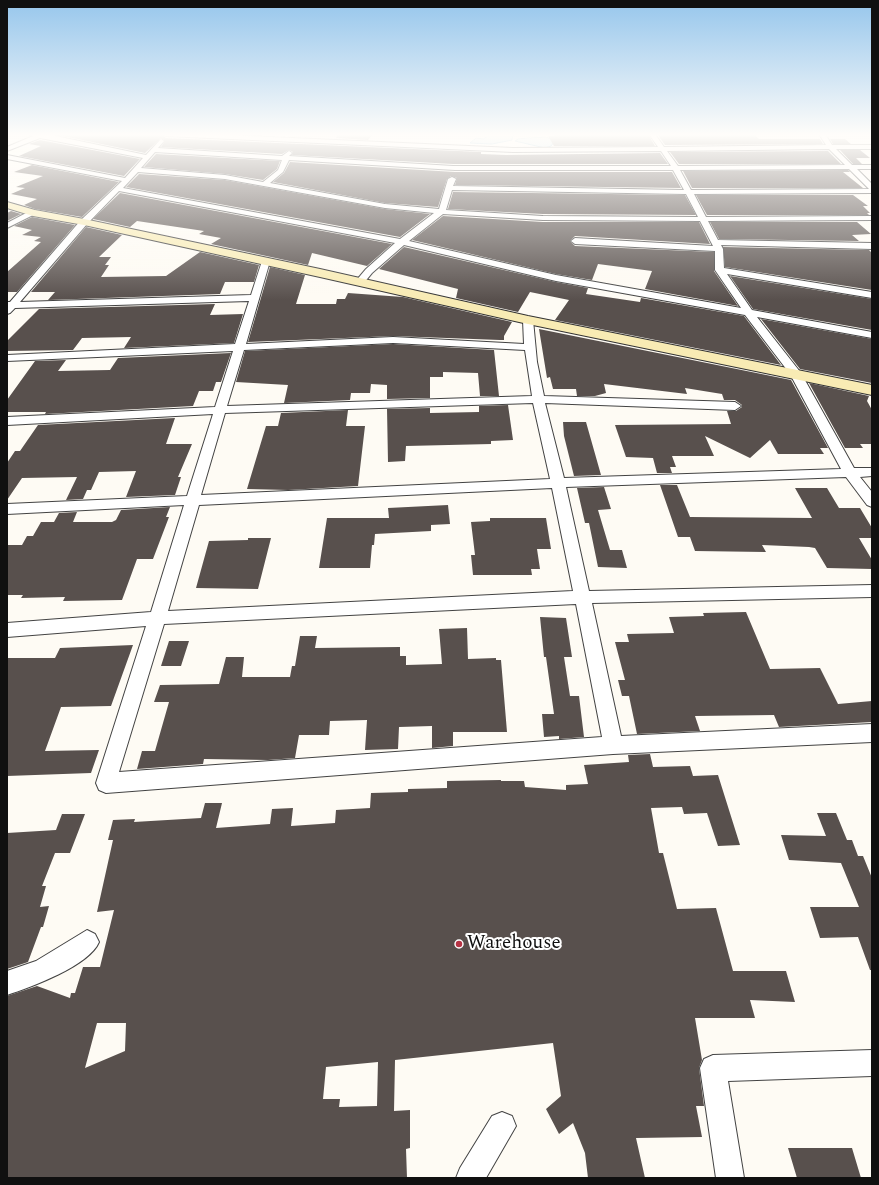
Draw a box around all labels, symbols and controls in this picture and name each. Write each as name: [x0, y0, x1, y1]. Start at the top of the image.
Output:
place label: Warehouse: [467, 933, 561, 955]
marker: Warehouse: [454, 939, 464, 949]

